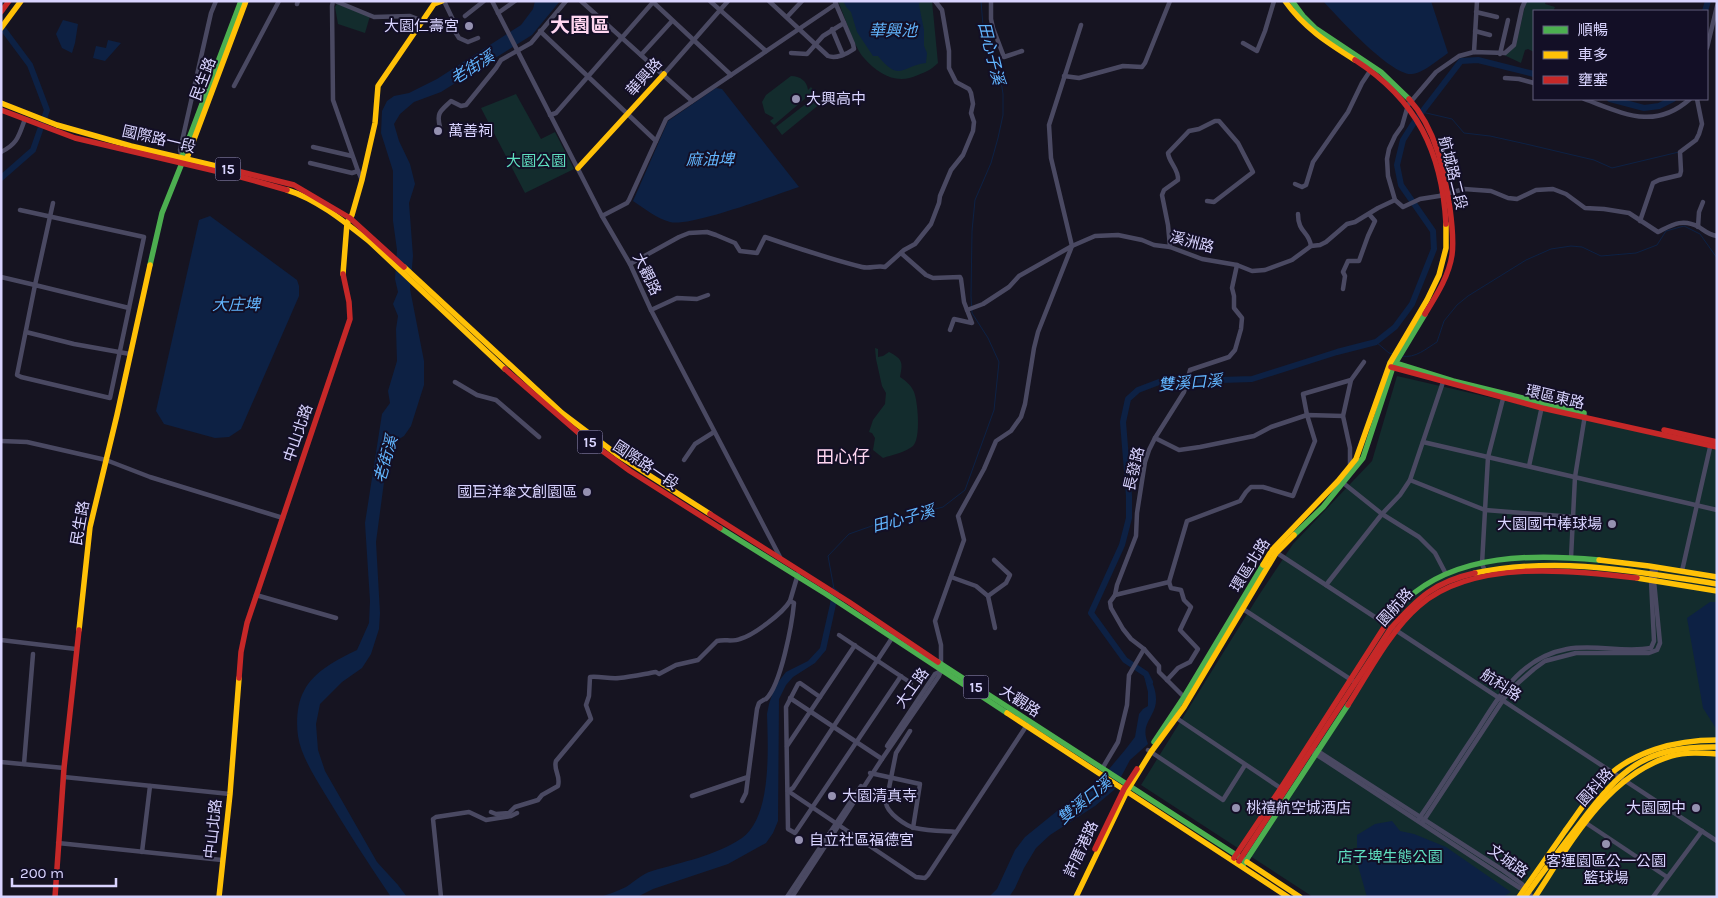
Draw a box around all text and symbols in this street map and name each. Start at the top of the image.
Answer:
legend [1533,10,1708,100]
district label: 大園區 [550,14,610,37]
place label: 大園仁壽宮 [384,17,459,35]
marker: 大園仁壽宮 [463,20,475,32]
water label: 田心子溪 [975,20,1009,88]
water label: 華興池 [869,21,919,40]
text: 順暢 [1578,21,1608,39]
water label: 老街溪 [447,46,499,88]
text: 車多 [1578,46,1608,64]
street label: 華興路 [622,54,666,100]
street label: 民生路 [187,55,219,103]
text: 壅塞 [1578,71,1608,89]
place label: 大興高中 [806,90,866,108]
marker: 大興高中 [790,93,802,105]
street label: 國際路一段 [120,122,198,156]
place label: 萬善祠 [448,122,493,140]
marker: 萬善祠 [432,125,444,137]
street label: 航城路二段 [1435,134,1471,212]
water label: 麻油埤 [686,150,736,169]
park label: 大園公園 [506,152,566,170]
road number: 15 [216,157,240,180]
street label: 溪洲路 [1168,227,1216,257]
street label: 大觀路 [629,250,665,298]
water label: 大庄埤 [212,295,262,314]
water label: 雙溪口溪 [1157,371,1225,394]
street label: 環區東路 [1524,381,1586,413]
street label: 中山北路 [280,402,316,464]
road number: 15 [578,431,602,454]
water label: 老街溪 [370,432,402,485]
street label: 國際路一段 [610,437,682,493]
street label: 長發路 [1120,445,1148,493]
district label: 田心仔 [816,446,870,468]
place label: 國巨洋傘文創園區 [457,483,577,501]
marker: 國巨洋傘文創園區 [581,486,593,498]
street label: 民生路 [67,499,93,547]
water label: 田心子溪 [870,501,938,536]
place label: 大園國中棒球場 [1497,515,1602,533]
marker: 大園國中棒球場 [1606,518,1618,530]
street label: 環區北路 [1226,535,1274,595]
street label: 園航路 [1373,584,1417,630]
street label: 大工路 [891,665,933,711]
street label: 航科路 [1477,665,1525,705]
road number: 15 [964,676,988,699]
street label: 大觀路 [996,681,1044,721]
street label: 園科路 [1573,764,1617,810]
water label: 雙溪口溪 [1053,772,1117,828]
place label: 大園清真寺 [842,787,917,805]
marker: 大園清真寺 [826,790,838,802]
street label: 中山北路 [201,798,225,860]
place label: 桃禧航空城酒店 [1246,799,1351,817]
place label: 大園國中 [1626,799,1686,817]
marker: 桃禧航空城酒店 [1230,802,1242,814]
marker: 大園國中 [1690,802,1702,814]
street label: 許厝港路 [1060,818,1102,880]
place label: 自立社區福德宮 [809,831,914,849]
marker: 自立社區福德宮 [793,834,805,846]
marker: 客運園區公一公園 籃球場 [1600,838,1612,850]
street label: 文城路 [1485,840,1531,882]
park label: 店子埤生態公園 [1337,848,1443,866]
place label: 客運園區公一公園 籃球場 [1546,852,1666,887]
scale bar [12,856,116,888]
text: 200 m [20,864,64,882]

